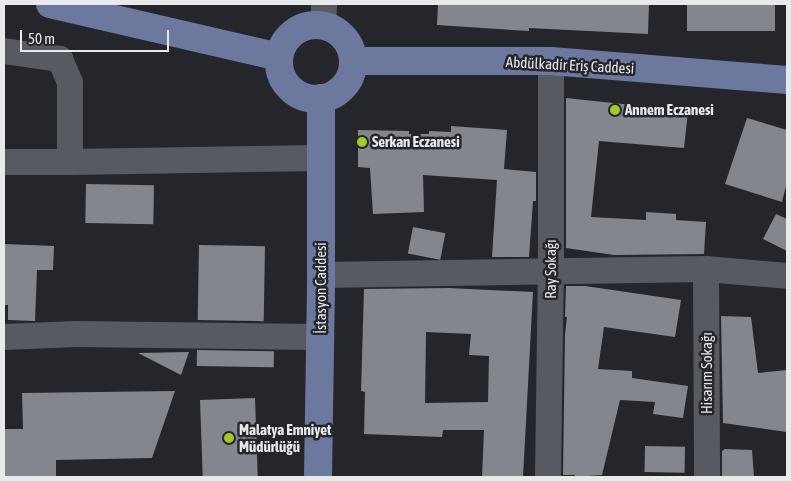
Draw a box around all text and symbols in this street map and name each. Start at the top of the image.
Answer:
scale bar [22,20,171,52]
text: 50 m [28,30,55,47]
street label: Abdülkadir Eriş Caddesi [505,53,635,77]
place label: Annem Eczanesi [625,101,714,119]
marker: Annem Eczanesi [609,104,621,116]
place label: Serkan Eczanesi [372,133,460,151]
marker: Serkan Eczanesi [356,136,368,148]
street label: Ray Sokağı [542,239,560,299]
street label: İstasyon Caddesi [312,242,330,334]
street label: Hisarım Sokağı [698,332,716,414]
place label: Malatya Emniyet Müdürlüğü [239,420,331,455]
marker: Malatya Emniyet Müdürlüğü [223,432,235,444]

